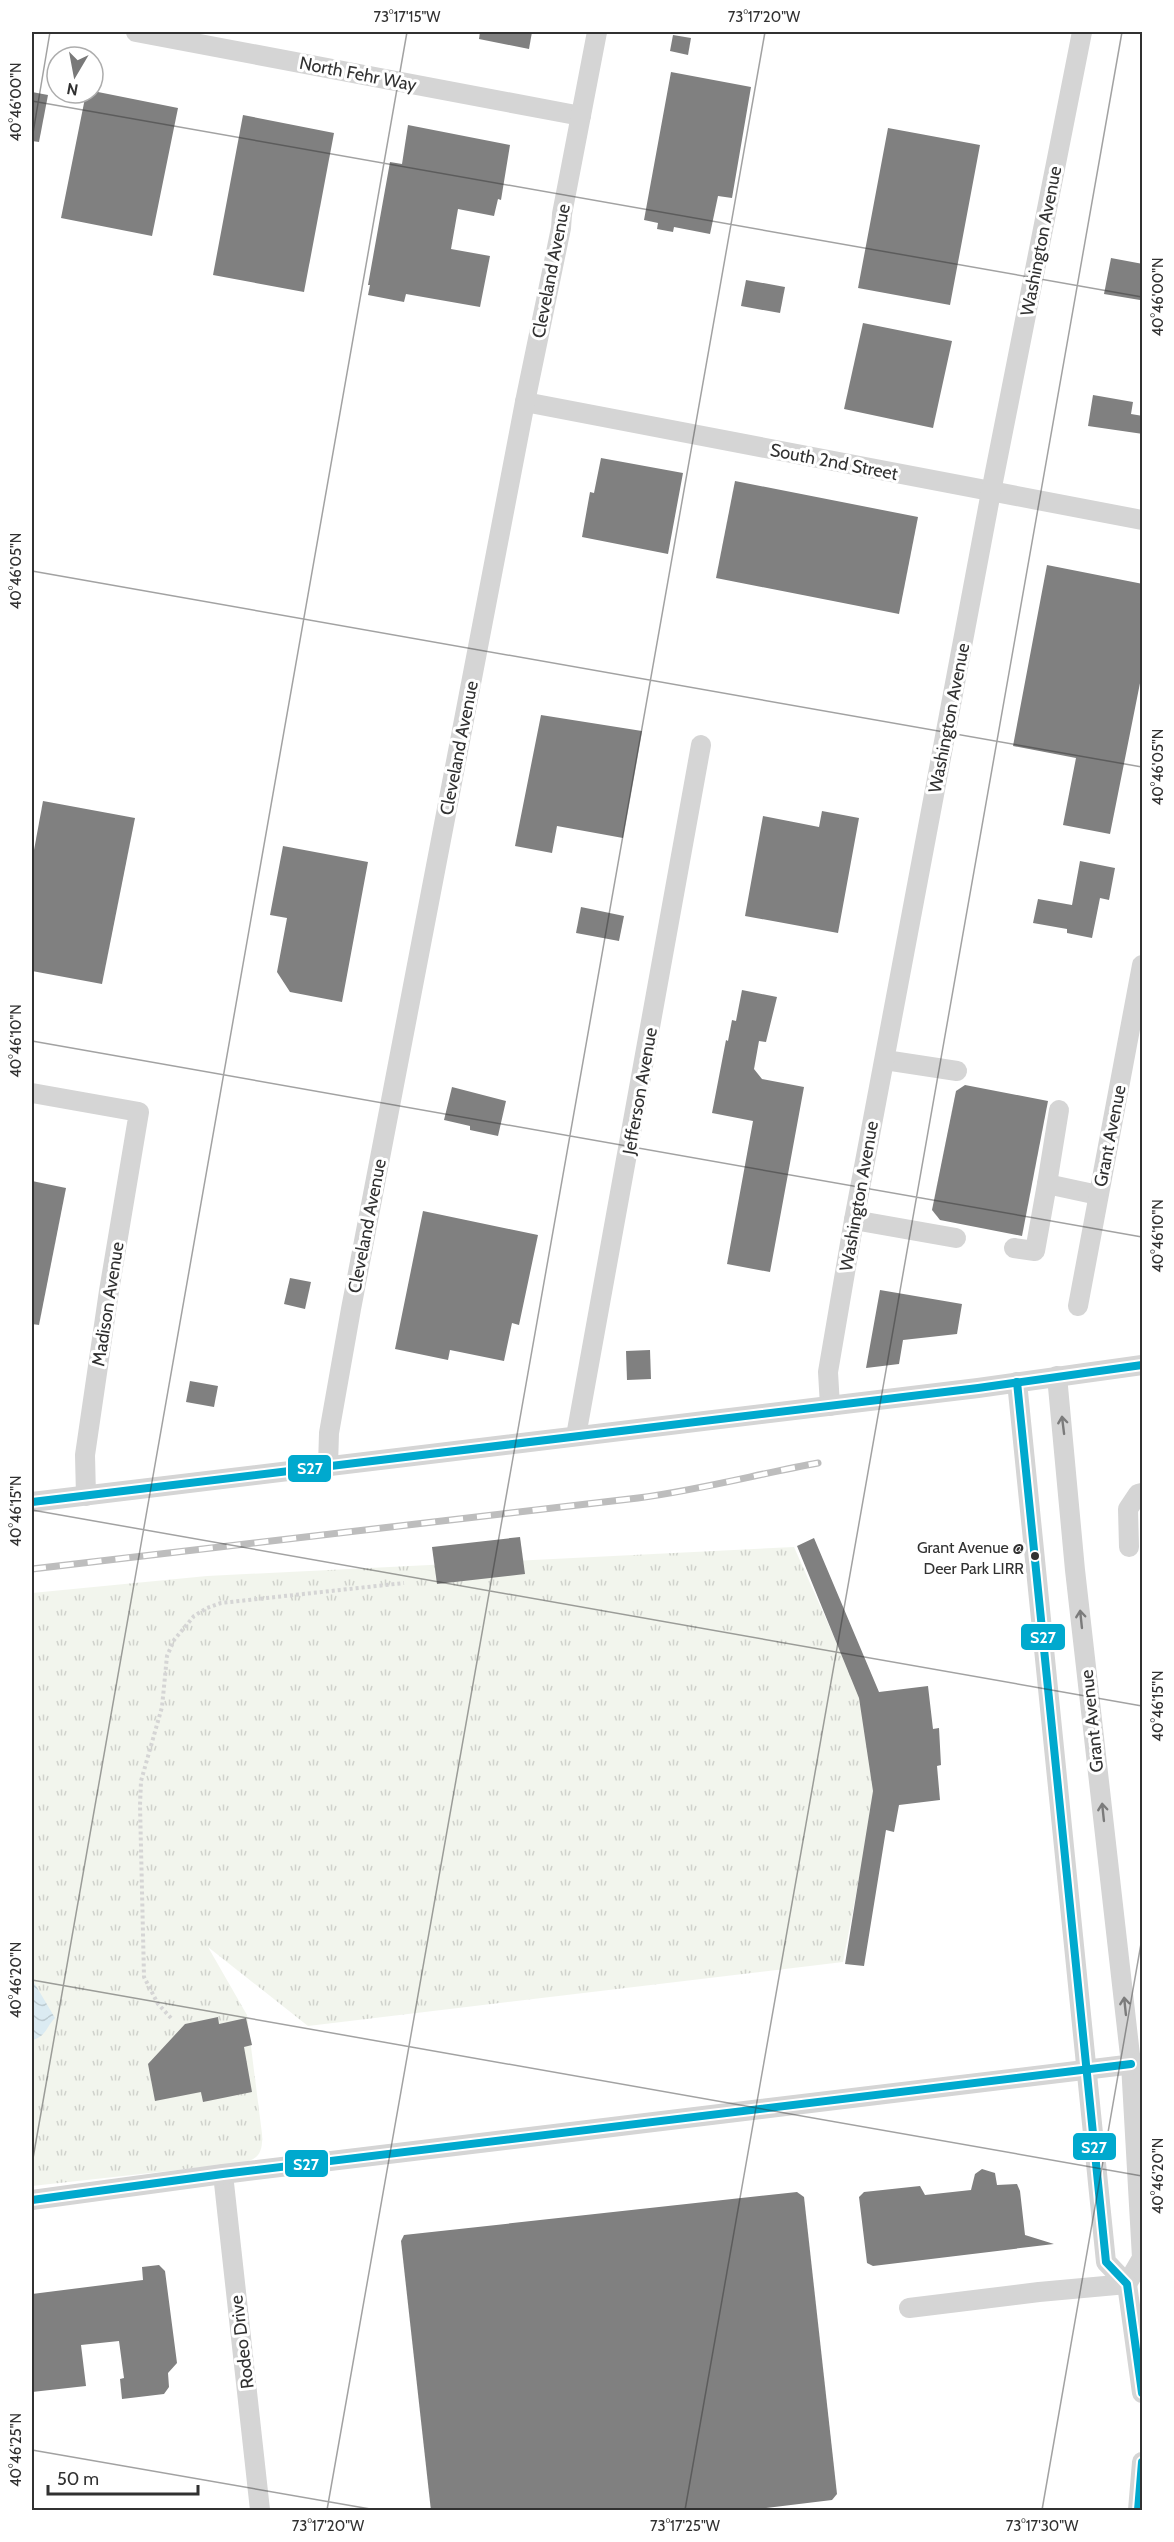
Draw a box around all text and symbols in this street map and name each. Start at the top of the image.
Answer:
text: 73°17'15"W [373,8,441,26]
text: 73°17'20"W [728,8,801,26]
north arrow [45,45,105,105]
street label: North Fehr Way [298,52,418,96]
text: 40°46'00"N [7,62,25,142]
text: N [65,79,80,100]
street label: Washington Avenue [1016,164,1066,318]
street label: Cleveland Avenue [527,202,575,340]
text: 40°46'00"N [1149,257,1167,337]
street label: South 2nd Street [768,439,900,485]
text: 40°46'05"N [7,533,25,609]
street label: Washington Avenue [924,641,974,795]
street label: Cleveland Avenue [435,679,483,817]
text: 40°46'05"N [1149,729,1167,805]
text: 40°46'10"N [7,1004,25,1078]
street label: Jefferson Avenue [618,1026,662,1157]
street label: Grant Avenue [1089,1083,1131,1189]
street label: Washington Avenue [835,1119,883,1273]
street label: Cleveland Avenue [343,1157,391,1295]
text: 40°46'10"N [1149,1199,1167,1273]
street label: Madison Avenue [87,1240,129,1368]
one-way arrow [1057,1415,1068,1435]
line badge: S27 [287,1454,332,1483]
text: S27 [297,1459,324,1478]
text: 40°46'15"N [7,1475,25,1547]
place label: Grant Avenue @ Deer Park LIRR [917,1538,1024,1578]
marker: Grant Avenue @ Deer Park LIRR [1029,1550,1041,1562]
one-way arrow [1075,1609,1086,1629]
line badge: S27 [1020,1623,1066,1651]
text: S27 [1030,1628,1057,1647]
street label: Grant Avenue [1076,1668,1108,1774]
text: 40°46'15"N [1149,1670,1167,1742]
one-way arrow [1097,1803,1108,1823]
text: 40°46'20"N [7,1942,25,2018]
one-way arrow [1119,1997,1130,2017]
line badge: S27 [1072,2132,1117,2161]
text: S27 [1081,2138,1108,2157]
text: 40°46'20"N [1149,2138,1167,2214]
line badge: S27 [284,2149,329,2178]
text: S27 [293,2155,320,2174]
street label: Rodeo Drive [225,2294,259,2390]
text: 40°46'25"N [7,2413,25,2487]
scale bar [48,2458,198,2496]
text: 50 m [57,2468,99,2490]
text: 73°17'20"W [292,2517,365,2535]
text: 73°17'25"W [650,2517,721,2535]
text: 73°17'30"W [1006,2517,1079,2535]

